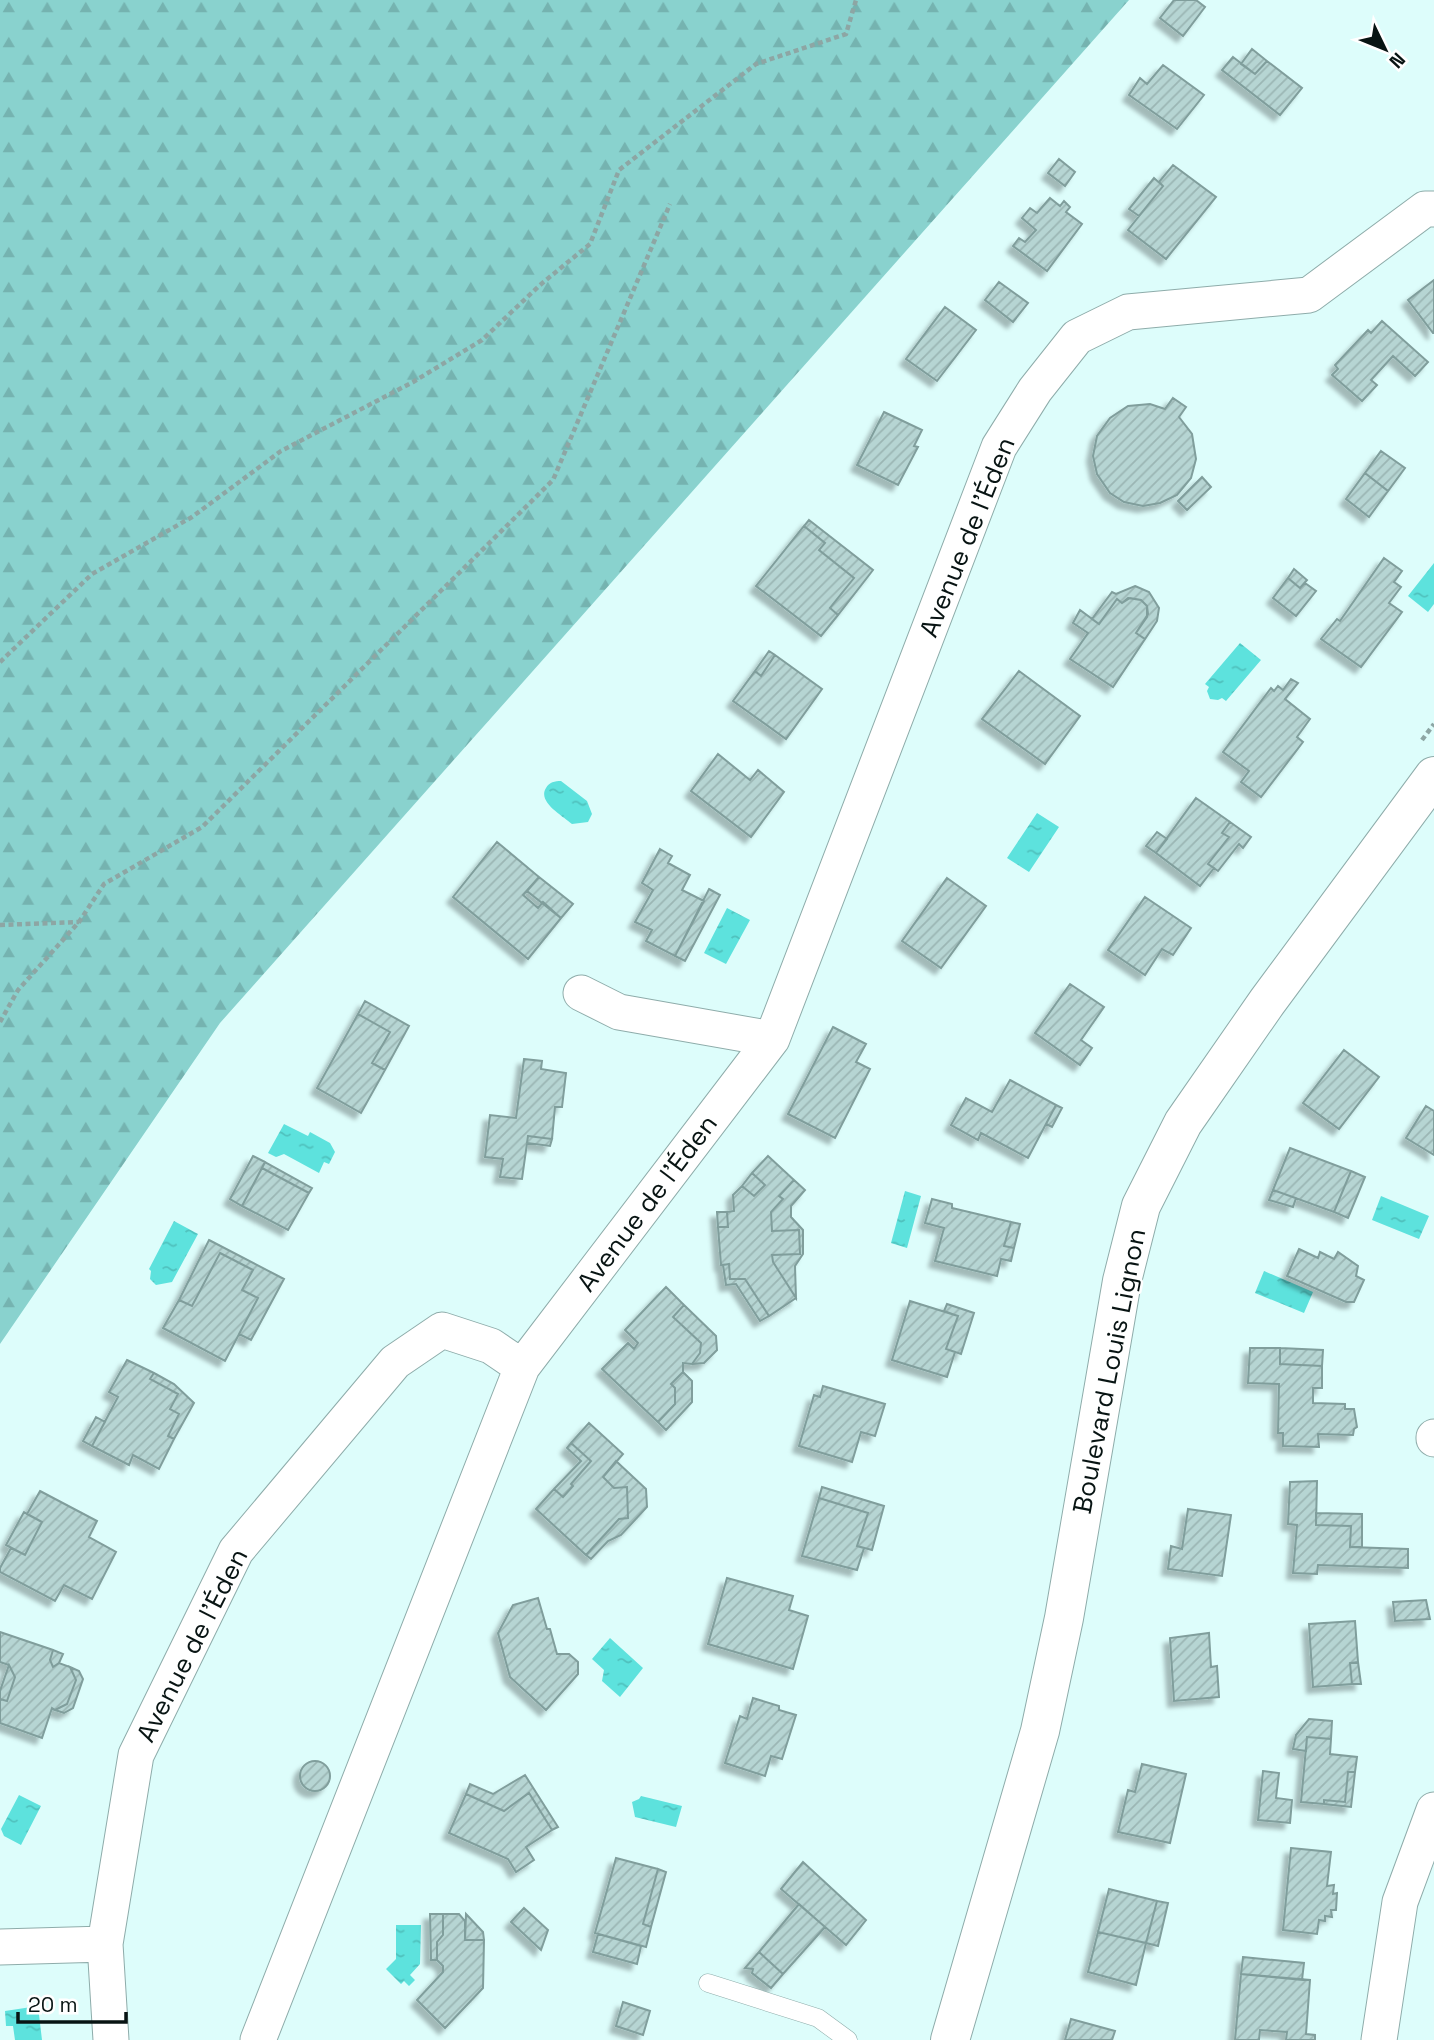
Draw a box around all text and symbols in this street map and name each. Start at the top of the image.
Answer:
north arrow [1350,14,1420,84]
text: N [1384,47,1411,73]
street label: Avenue de l'Éden [911,432,1023,642]
street label: Avenue de l'Éden [569,1108,725,1298]
street label: Boulevard Louis Lignon [1065,1226,1153,1516]
street label: Avenue de l'Éden [129,1542,255,1748]
scale bar [18,1980,126,2024]
text: 20 m [28,1991,78,2018]

